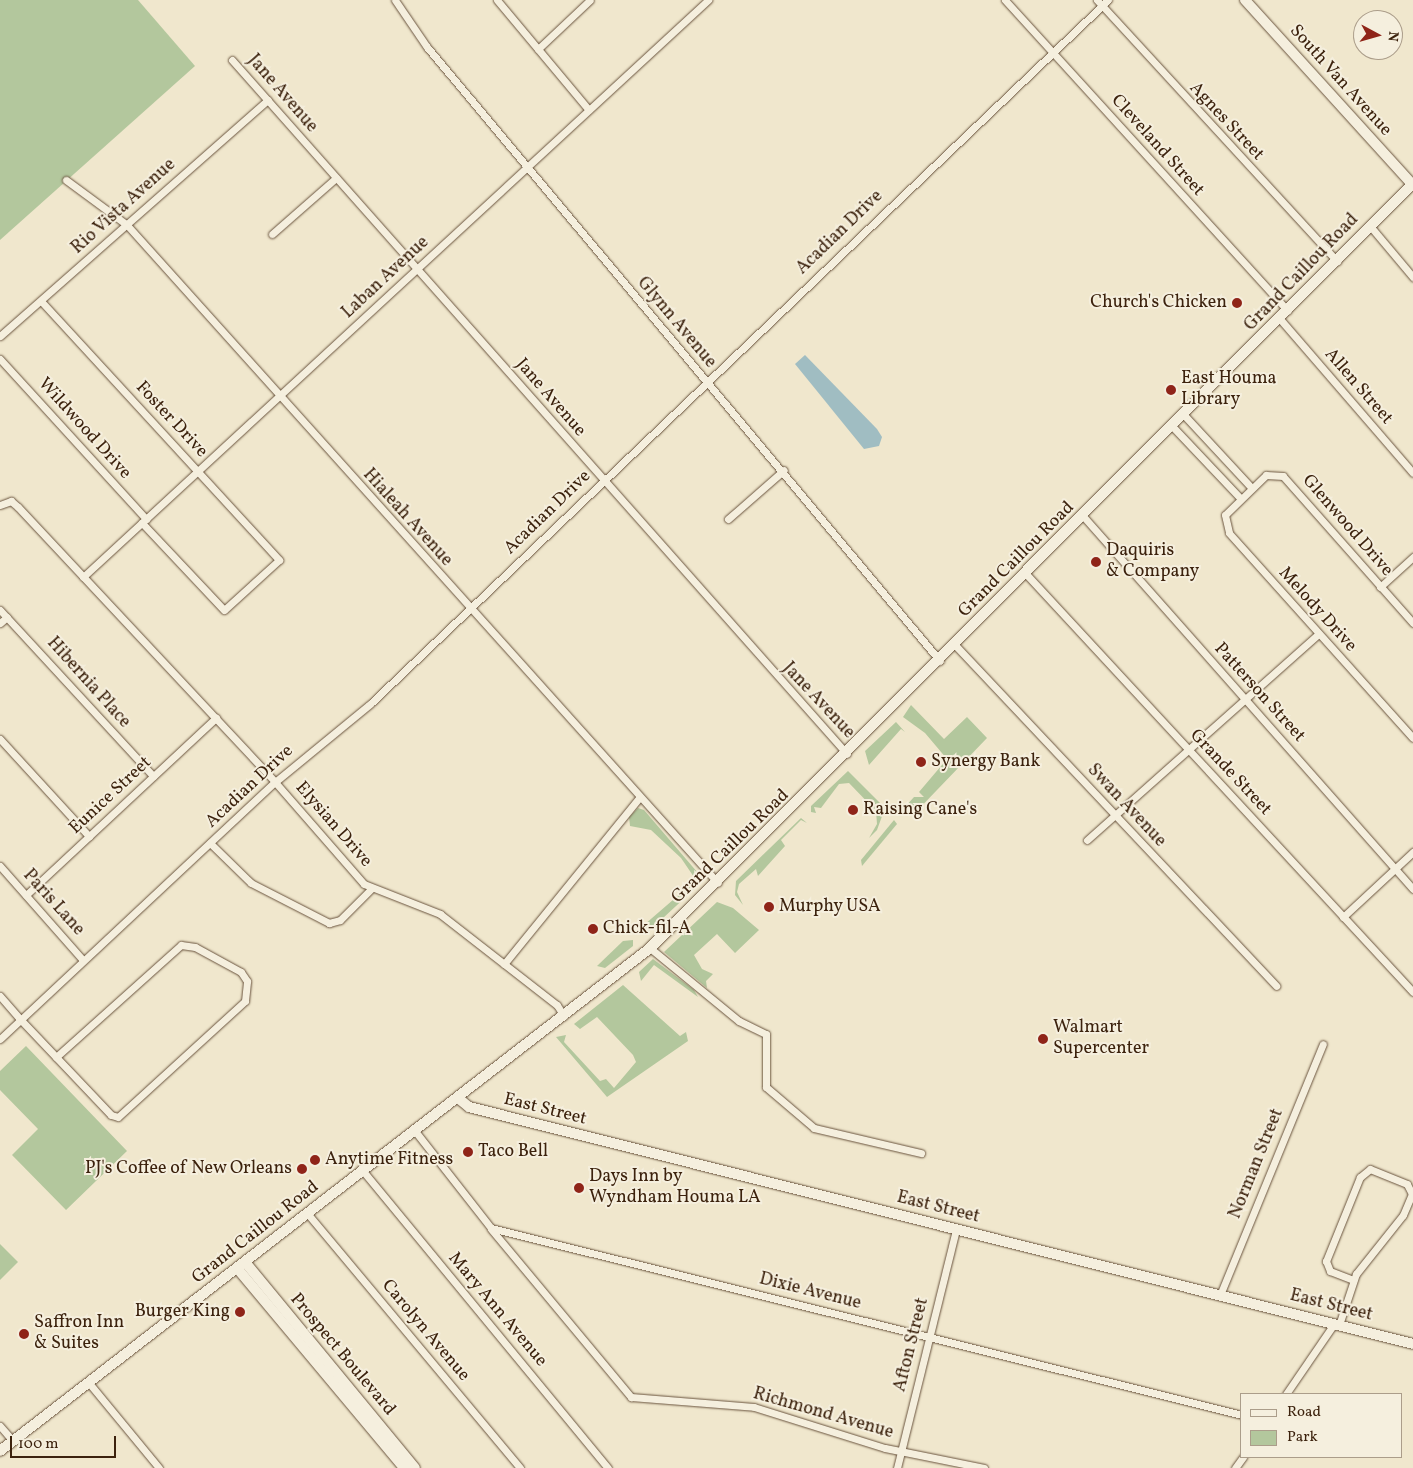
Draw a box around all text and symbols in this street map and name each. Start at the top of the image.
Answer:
north arrow [1353,10,1403,60]
street label: South Van Avenue [1284,21,1396,141]
text: N [1382,30,1402,43]
street label: Jane Avenue [242,50,322,138]
street label: Agnes Street [1184,78,1268,166]
street label: Cleveland Street [1106,91,1208,201]
street label: Rio Vista Avenue [67,154,181,260]
street label: Acadian Drive [792,186,888,280]
street label: Grand Caillou Road [1240,210,1364,336]
street label: Laban Avenue [338,232,434,324]
street label: Glynn Avenue [632,273,720,373]
place label: Church's Chicken [1090,292,1227,314]
marker: Church's Chicken [1231,297,1243,309]
street label: Allen Street [1319,345,1397,429]
street label: Jane Avenue [510,354,590,442]
place label: East Houma Library [1181,369,1277,412]
street label: Wildwood Drive [33,374,135,484]
street label: Foster Drive [130,377,212,463]
marker: East Houma Library [1165,384,1177,396]
street label: Hialeah Avenue [357,465,457,571]
street label: Acadian Drive [500,466,596,560]
street label: Glenwood Drive [1297,471,1397,581]
street label: Grand Caillou Road [955,498,1079,622]
place label: Daquiris & Company [1106,541,1199,584]
marker: Daquiris & Company [1090,556,1102,568]
street label: Melody Drive [1273,563,1361,657]
street label: Hibernia Place [41,633,135,733]
street label: Patterson Street [1209,639,1309,747]
street label: Jane Avenue [777,658,859,744]
street label: Grande Street [1185,725,1275,821]
street label: Acadian Drive [202,741,298,833]
place label: Synergy Bank [931,751,1041,773]
street label: Eunice Street [65,752,157,840]
marker: Synergy Bank [915,756,927,768]
street label: Swan Avenue [1082,760,1170,852]
street label: Elysian Drive [290,778,376,872]
street label: Grand Caillou Road [668,785,794,909]
place label: Raising Cane's [863,799,977,821]
marker: Raising Cane's [847,804,859,816]
street label: Paris Lane [18,865,88,941]
place label: Murphy USA [779,896,881,918]
marker: Murphy USA [763,901,775,913]
place label: Chick-fil-A [603,918,691,940]
marker: Chick-fil-A [587,923,599,935]
place label: Walmart Supercenter [1053,1018,1149,1060]
marker: Walmart Supercenter [1037,1033,1049,1045]
street label: East Street [501,1089,589,1131]
street label: Norman Street [1225,1106,1289,1222]
place label: Taco Bell [478,1141,548,1163]
marker: Taco Bell [462,1146,474,1158]
place label: Anytime Fitness [325,1149,453,1171]
marker: Anytime Fitness [309,1154,321,1166]
place label: PJ's Coffee of New Orleans [86,1158,292,1180]
marker: PJ's Coffee of New Orleans [296,1163,308,1175]
place label: Days Inn by Wyndham Houma LA [589,1167,761,1210]
street label: Grand Caillou Road [188,1177,324,1289]
marker: Days Inn by Wyndham Houma LA [573,1182,585,1194]
street label: East Street [894,1187,982,1229]
street label: Mary Ann Avenue [443,1248,551,1372]
street label: Dixie Avenue [757,1269,863,1315]
street label: Carolyn Avenue [376,1276,474,1386]
street label: East Street [1287,1285,1375,1327]
street label: Prospect Boulevard [285,1289,399,1421]
street label: Afton Street [890,1296,934,1394]
place label: Burger King [135,1301,230,1323]
marker: Burger King [234,1306,246,1318]
place label: Saffron Inn & Suites [34,1313,124,1356]
marker: Saffron Inn & Suites [18,1328,30,1340]
street label: Richmond Avenue [750,1384,896,1444]
legend [1240,1393,1403,1458]
text: Road [1287,1402,1321,1423]
scale bar [12,1426,119,1458]
text: Park [1287,1427,1318,1448]
text: 100 m [18,1434,58,1455]

